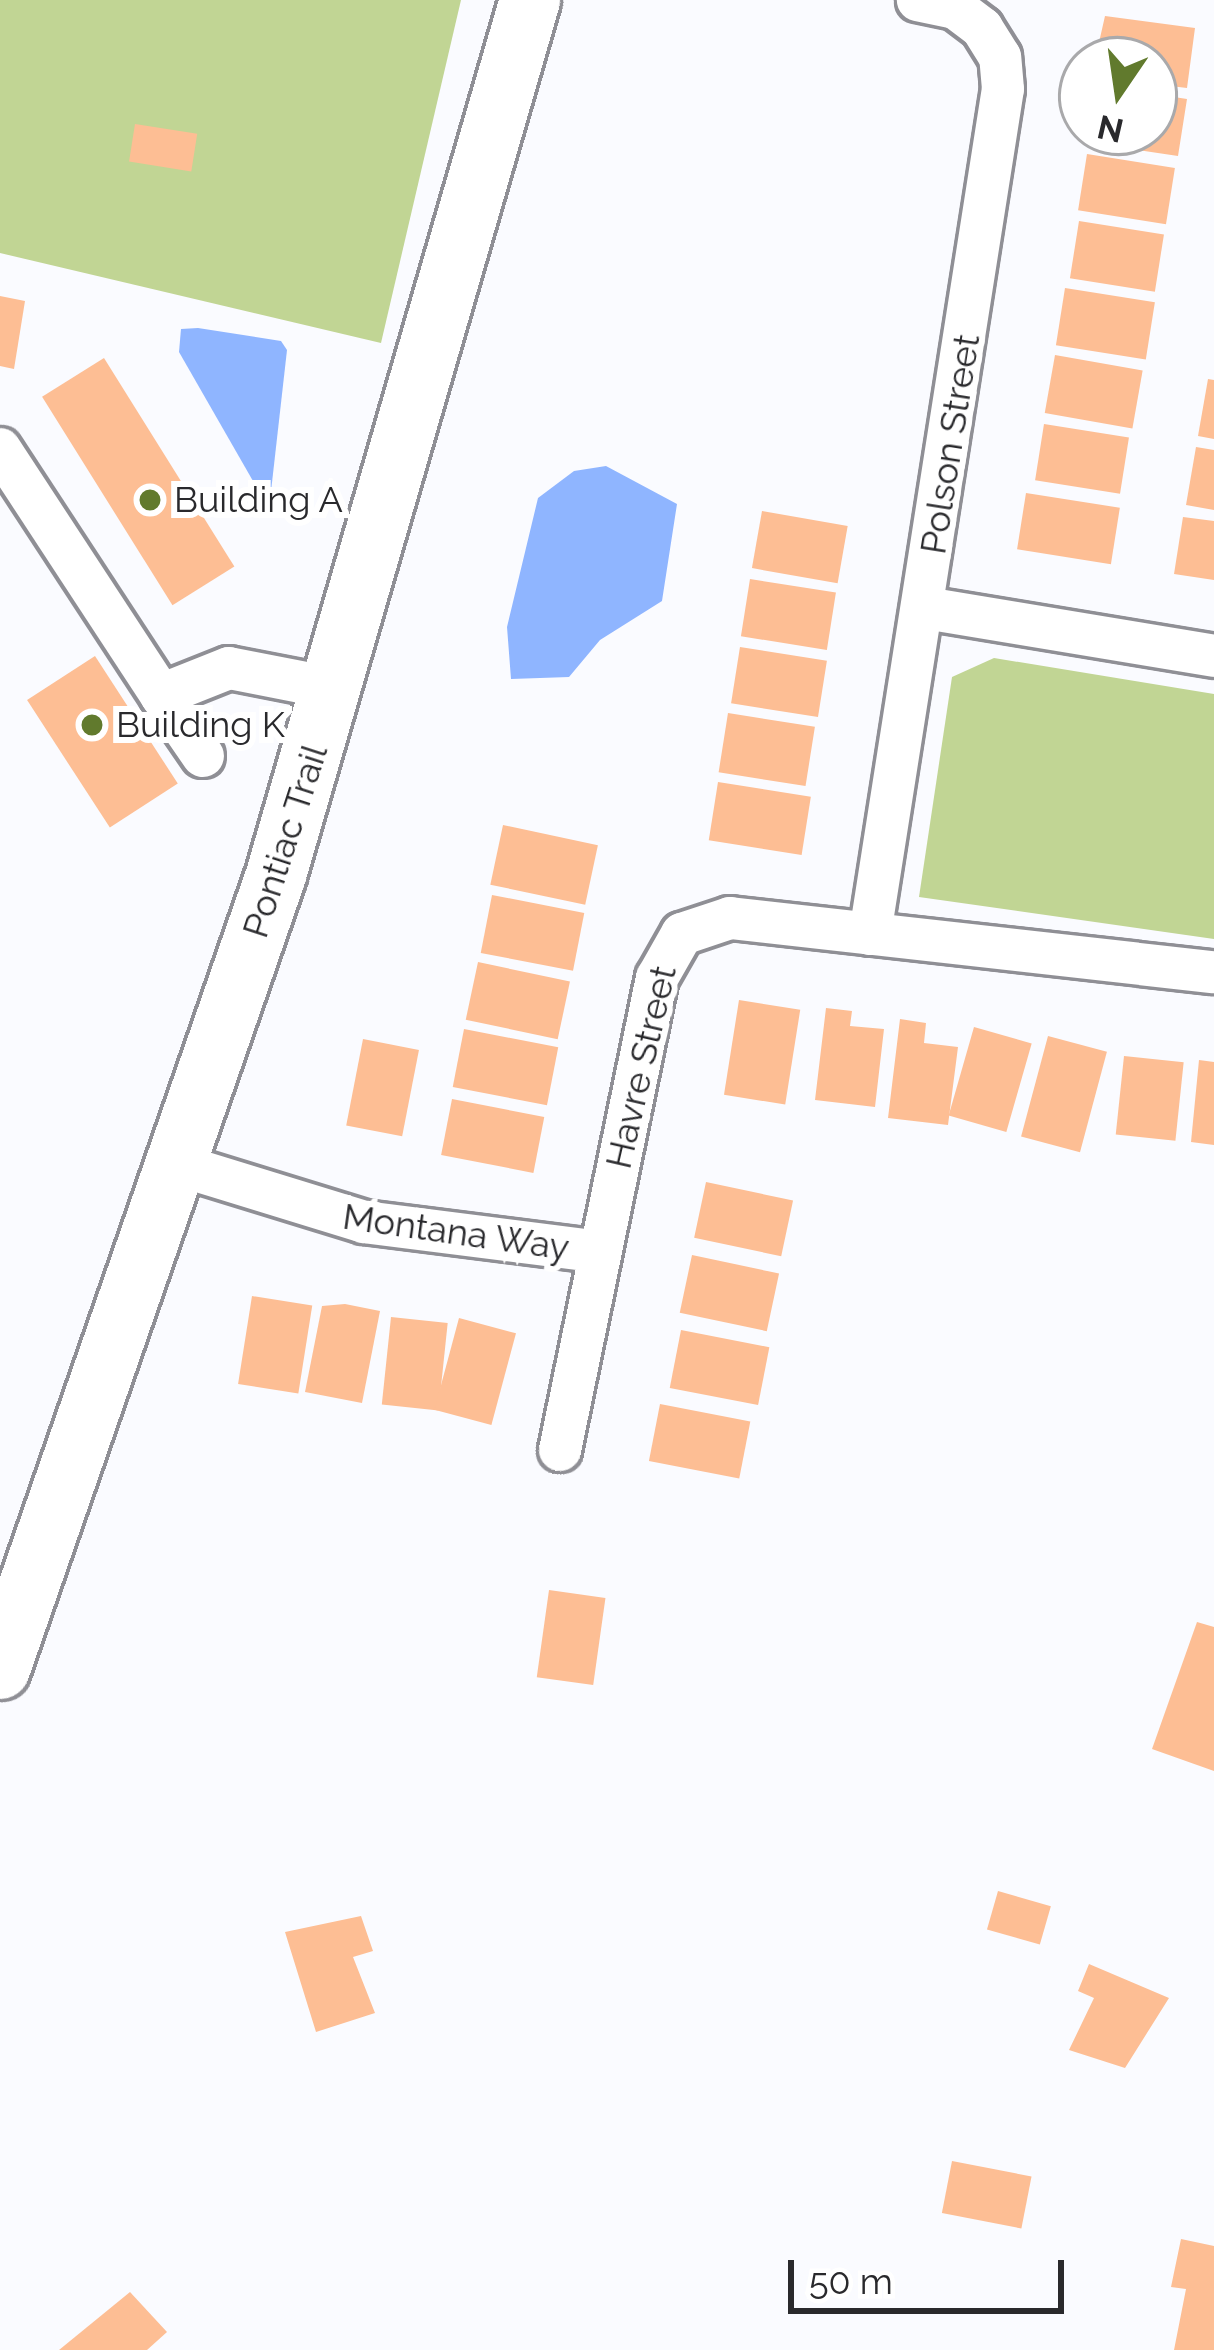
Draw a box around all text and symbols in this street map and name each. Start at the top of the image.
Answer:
north arrow [1058,36,1178,156]
text: N [1094,107,1127,150]
street label: Polson Street [911,331,989,557]
place label: Building A [174,478,344,522]
marker: Building A [137,487,163,513]
place label: Building K [116,703,285,747]
marker: Building K [79,712,105,738]
street label: Pontiac Trail [233,739,337,943]
street label: Havre Street [597,961,685,1173]
street label: Montana Way [339,1195,573,1269]
scale bar [794,2236,1070,2310]
text: 50 m [809,2260,893,2302]

